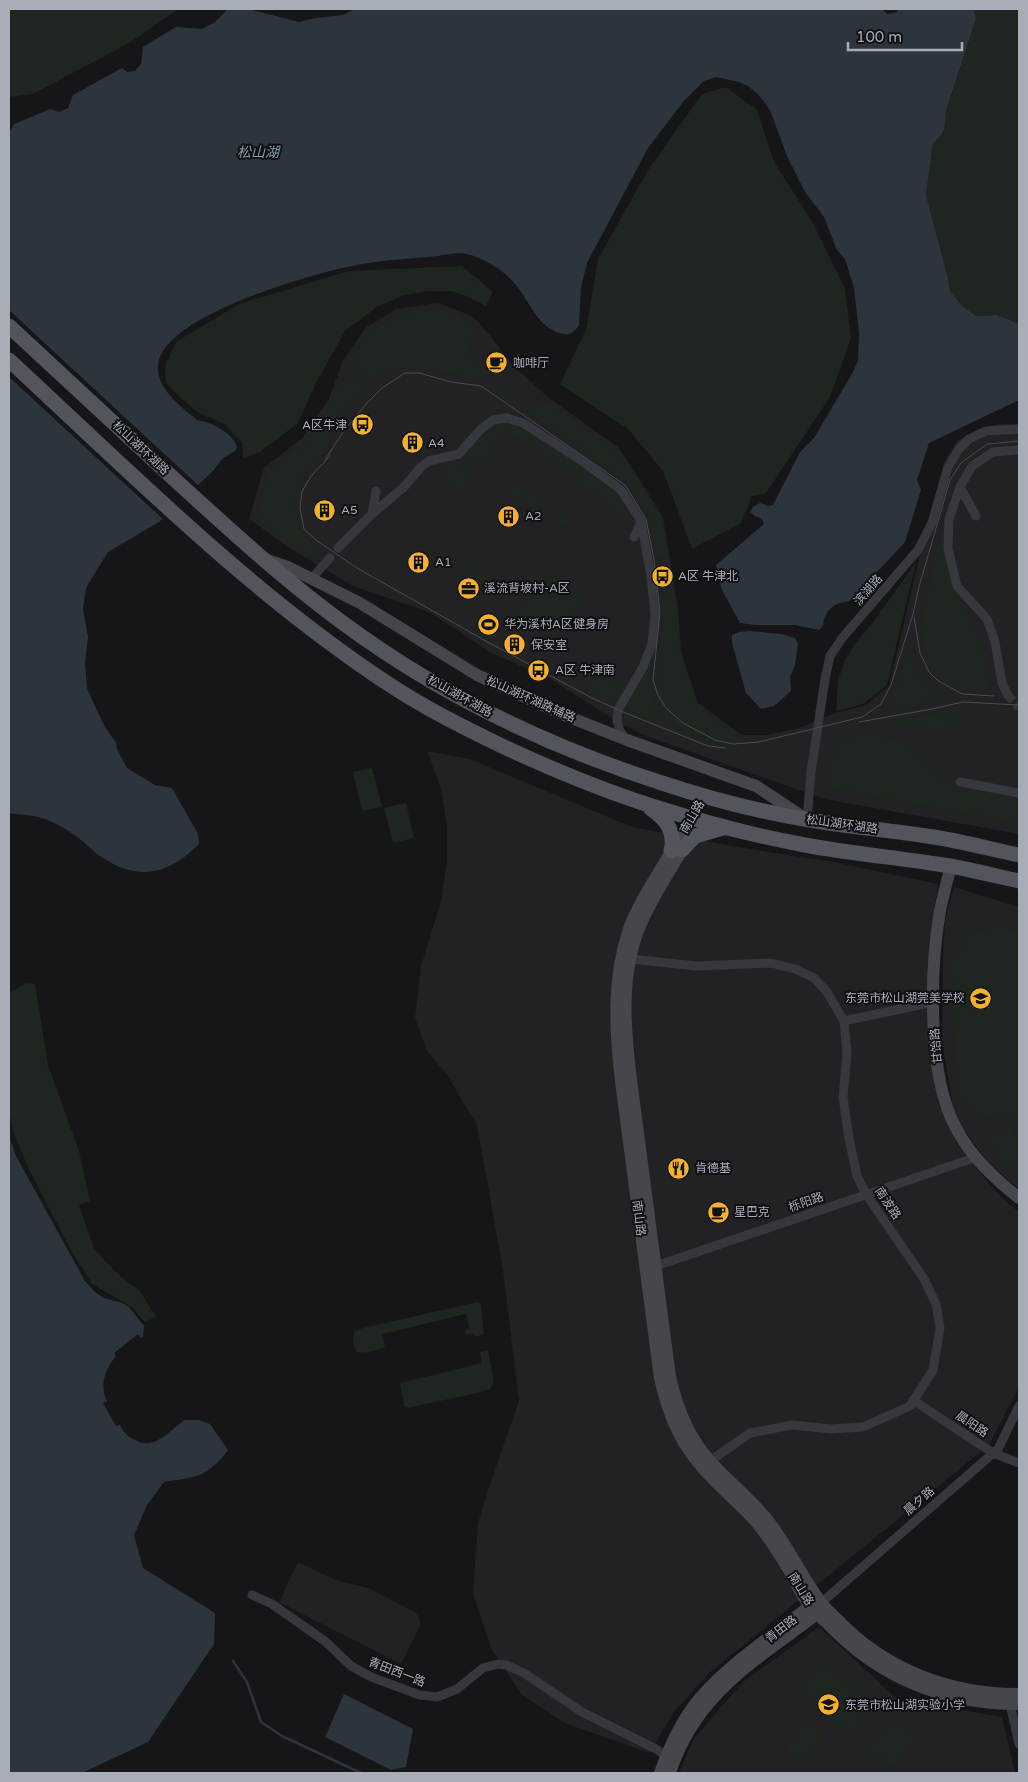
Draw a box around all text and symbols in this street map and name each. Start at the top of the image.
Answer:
scale bar [848,20,962,52]
text: 100 m [856,28,902,46]
water label: 松山湖 [237,144,281,161]
cafe icon: 咖啡厅 [485,351,509,375]
place label: 咖啡厅 [513,356,549,370]
bus stop icon: A区牛津 [351,413,375,437]
street label: 松山湖环湖路 [110,418,172,478]
place label: A区牛津 [302,418,347,432]
building icon: A4 [400,431,424,455]
place label: A4 [428,436,445,450]
building icon: A5 [313,498,337,522]
place label: A5 [341,503,358,517]
building icon: A2 [497,504,521,528]
place label: A2 [525,509,542,523]
building icon: A1 [407,550,431,574]
place label: A1 [435,555,452,569]
bus stop icon: A区 牛津北 [650,564,674,588]
place label: A区 牛津北 [678,569,738,583]
street label: 滨湖路 [851,572,885,608]
office icon: 溪流背坡村-A区 [456,576,480,600]
place label: 溪流背坡村-A区 [484,581,570,595]
sports icon: 华为溪村A区健身房 [476,612,500,636]
place label: 华为溪村A区健身房 [504,617,609,631]
building icon: 保安室 [503,633,527,657]
place label: 保安室 [531,638,567,652]
bus stop icon: A区 牛津南 [527,658,551,682]
place label: A区 牛津南 [555,663,615,677]
street label: 松山湖环湖路 [425,672,495,720]
street label: 松山湖环湖路辅路 [484,673,578,725]
street label: 南山路 [677,798,707,836]
street label: 松山湖环湖路 [805,812,879,836]
school or university icon: 东莞市松山湖莞美学校 [969,986,993,1010]
place label: 东莞市松山湖莞美学校 [845,991,965,1005]
street label: 甘饴路 [927,1027,945,1065]
restaurant icon: 肯德基 [667,1156,691,1180]
place label: 肯德基 [695,1161,731,1175]
street label: 南波路 [872,1184,904,1222]
street label: 栎阳路 [787,1190,825,1214]
street label: 南山路 [630,1199,648,1237]
cafe icon: 星巴克 [706,1200,730,1224]
place label: 星巴克 [734,1205,770,1219]
street label: 晨阳路 [953,1408,991,1440]
street label: 晨夕路 [901,1484,937,1518]
street label: 南山路 [786,1570,816,1608]
street label: 青田路 [763,1612,799,1646]
street label: 青田西一路 [366,1655,428,1689]
school or university icon: 东莞市松山湖实验小学 [817,1693,841,1717]
place label: 东莞市松山湖实验小学 [845,1698,965,1712]

